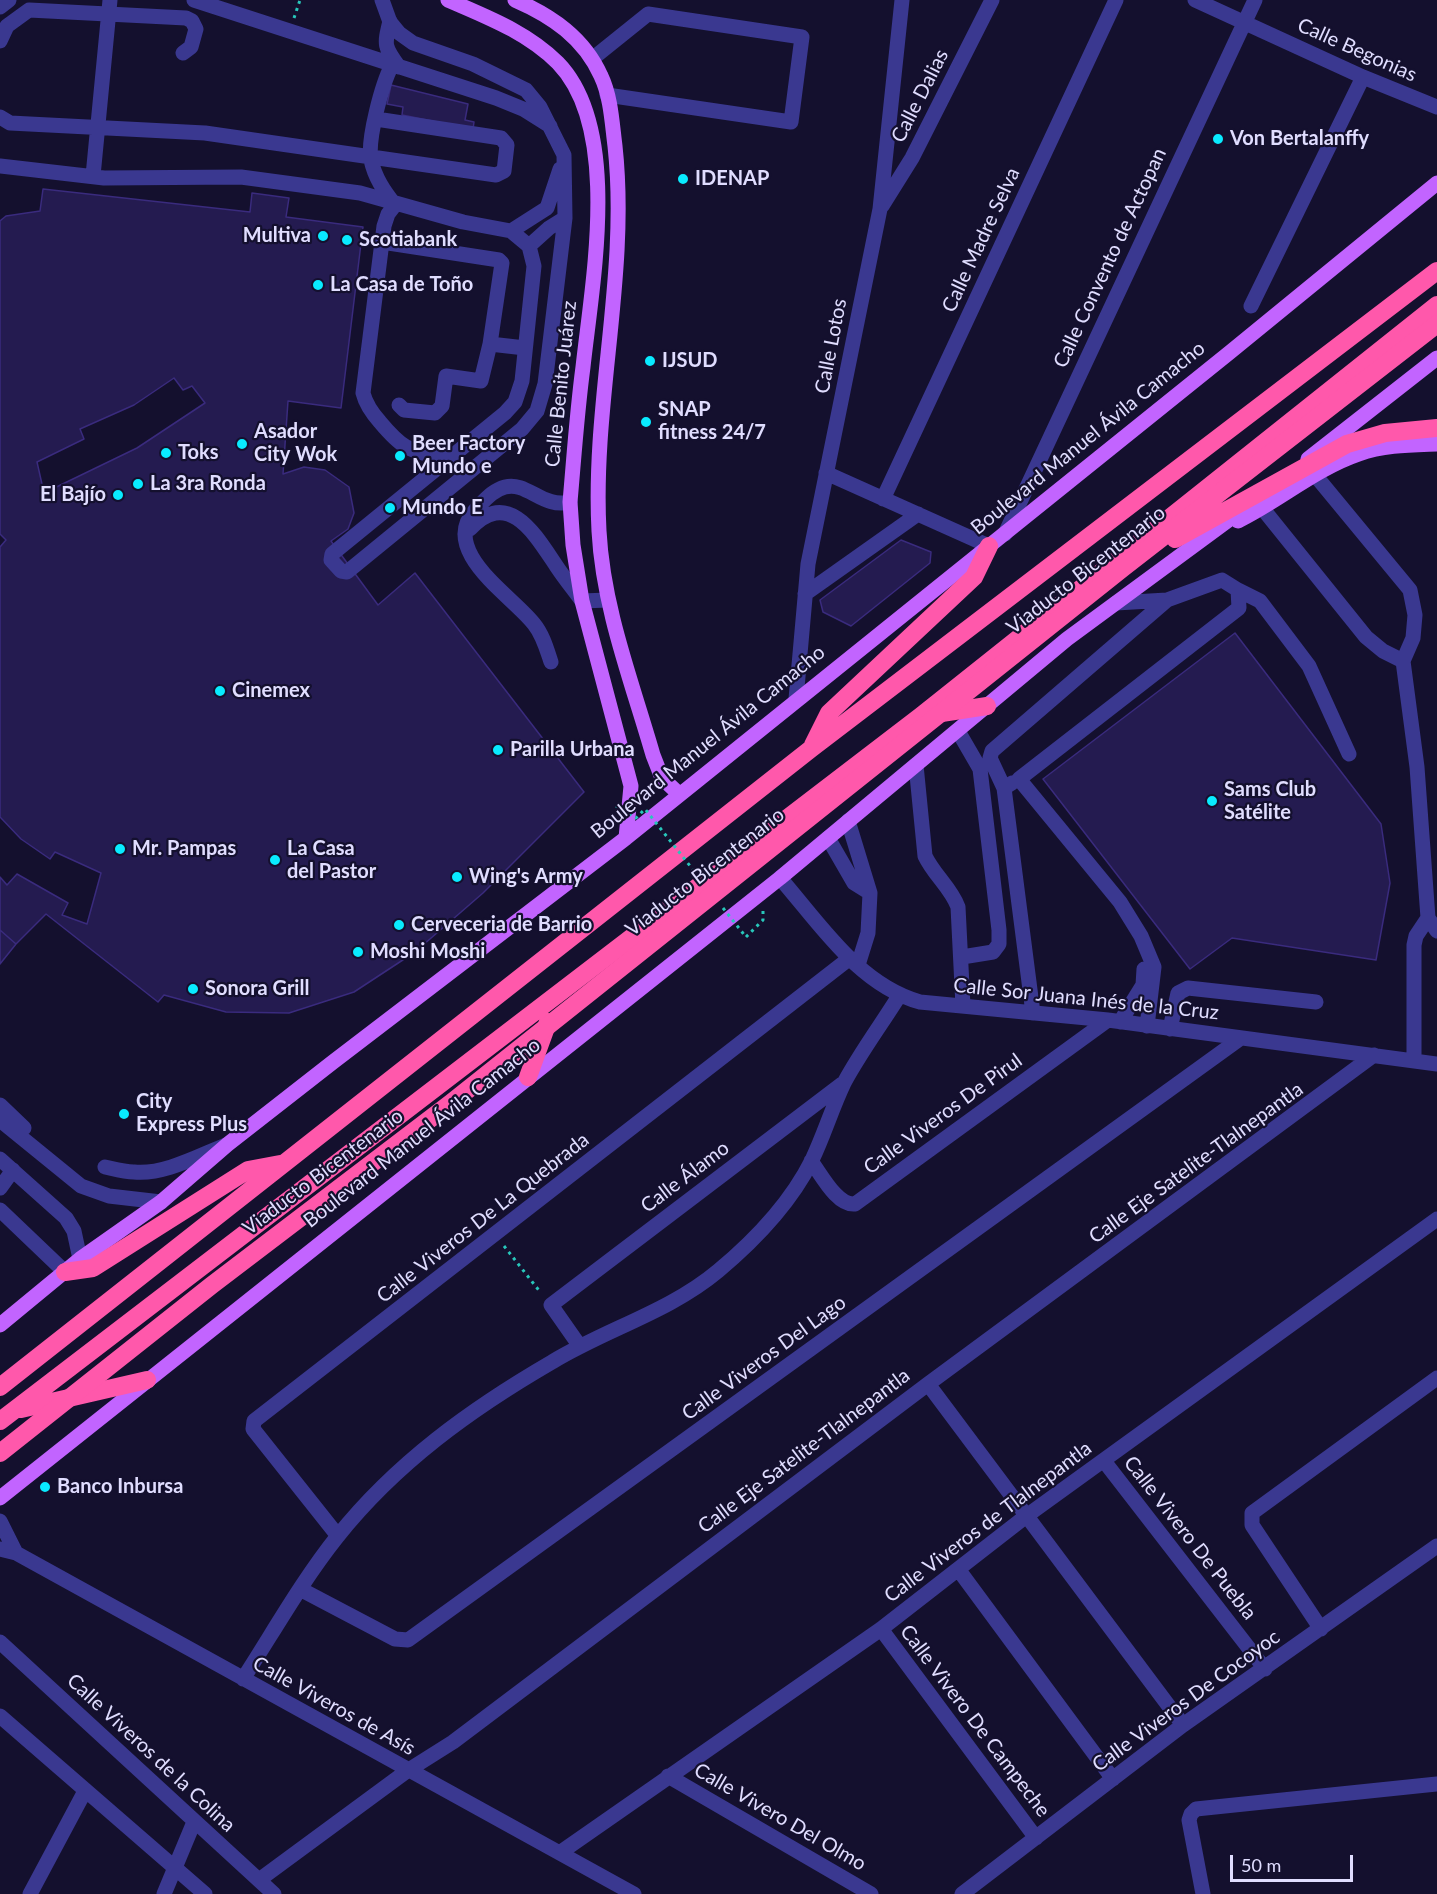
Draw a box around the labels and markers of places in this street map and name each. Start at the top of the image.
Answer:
place label: Von Bertalanffy [1230,127,1369,151]
marker: Von Bertalanffy [1211,132,1225,146]
place label: IDENAP [695,167,769,191]
marker: IDENAP [676,172,690,186]
place label: Multiva [243,224,311,248]
place label: Scotiabank [359,228,457,252]
marker: Multiva [316,229,330,243]
marker: Scotiabank [340,233,354,247]
place label: La Casa de Toño [330,273,473,297]
marker: La Casa de Toño [311,278,325,292]
place label: IJSUD [662,349,718,373]
marker: IJSUD [643,354,657,368]
place label: SNAP fitness 24/7 [658,398,766,445]
marker: SNAP fitness 24/7 [639,415,653,429]
place label: Asador City Wok [254,420,337,467]
place label: Beer Factory Mundo e [412,432,525,479]
marker: Asador City Wok [235,437,249,451]
place label: Toks [178,441,219,465]
marker: Toks [159,446,173,460]
marker: Beer Factory Mundo e [393,449,407,463]
place label: La 3ra Ronda [150,472,266,496]
marker: La 3ra Ronda [131,477,145,491]
place label: El Bajío [40,483,106,507]
marker: El Bajío [111,488,125,502]
place label: Mundo E [402,496,482,520]
marker: Mundo E [383,501,397,515]
place label: Cinemex [232,679,310,703]
marker: Cinemex [213,684,227,698]
place label: Parilla Urbana [510,738,635,762]
marker: Parilla Urbana [491,743,505,757]
place label: Sams Club Satélite [1224,778,1316,825]
marker: Sams Club Satélite [1205,794,1219,808]
place label: Mr. Pampas [132,837,236,861]
place label: La Casa del Pastor [287,837,376,884]
marker: Mr. Pampas [113,842,127,856]
marker: La Casa del Pastor [268,853,282,867]
place label: Wing's Army [469,865,583,889]
marker: Wing's Army [450,870,464,884]
place label: Cerveceria de Barrio [411,913,592,937]
marker: Cerveceria de Barrio [392,918,406,932]
place label: Moshi Moshi [370,940,485,964]
marker: Moshi Moshi [351,945,365,959]
place label: Sonora Grill [205,977,309,1001]
marker: Sonora Grill [186,982,200,996]
place label: City Express Plus [136,1090,247,1137]
marker: City Express Plus [117,1107,131,1121]
place label: Banco Inbursa [57,1475,183,1499]
marker: Banco Inbursa [38,1480,52,1494]

